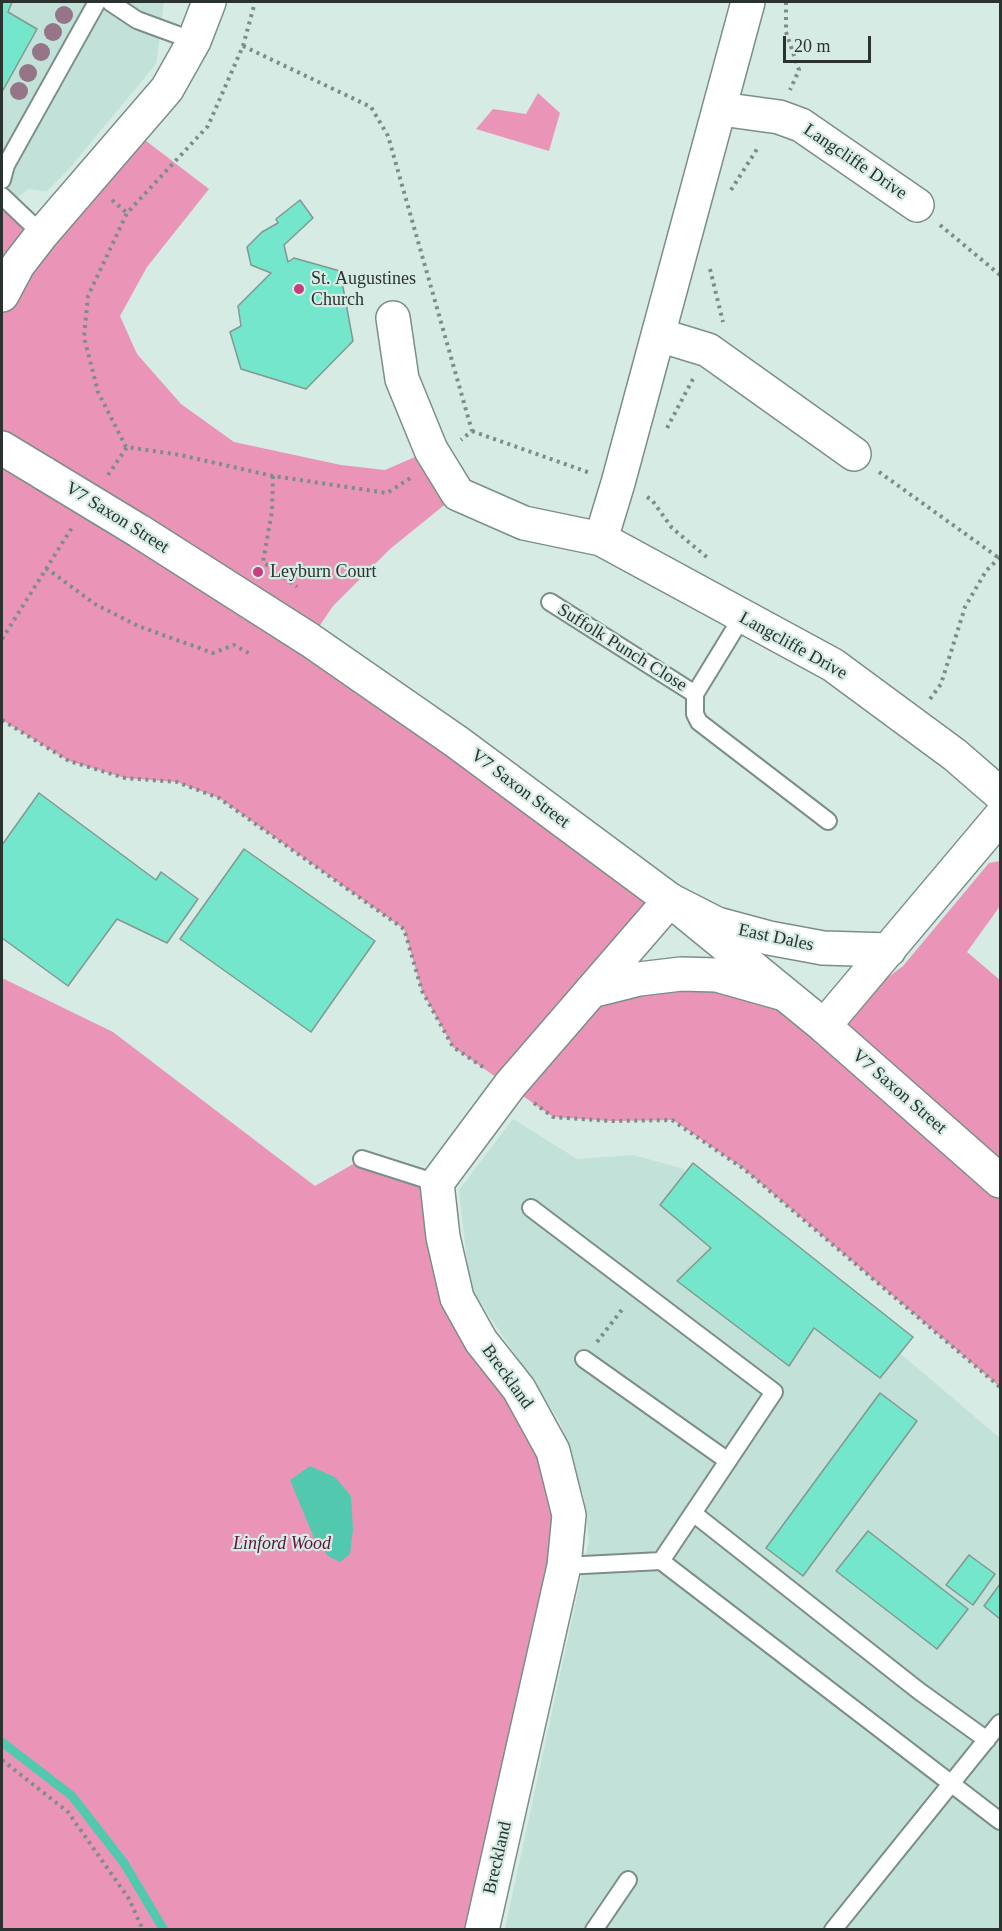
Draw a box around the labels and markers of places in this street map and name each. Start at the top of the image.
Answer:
place label: St. Augustines Church [311,268,416,310]
marker: St. Augustines Church [292,282,306,296]
place label: Leyburn Court [270,561,376,583]
marker: Leyburn Court [251,565,265,579]

